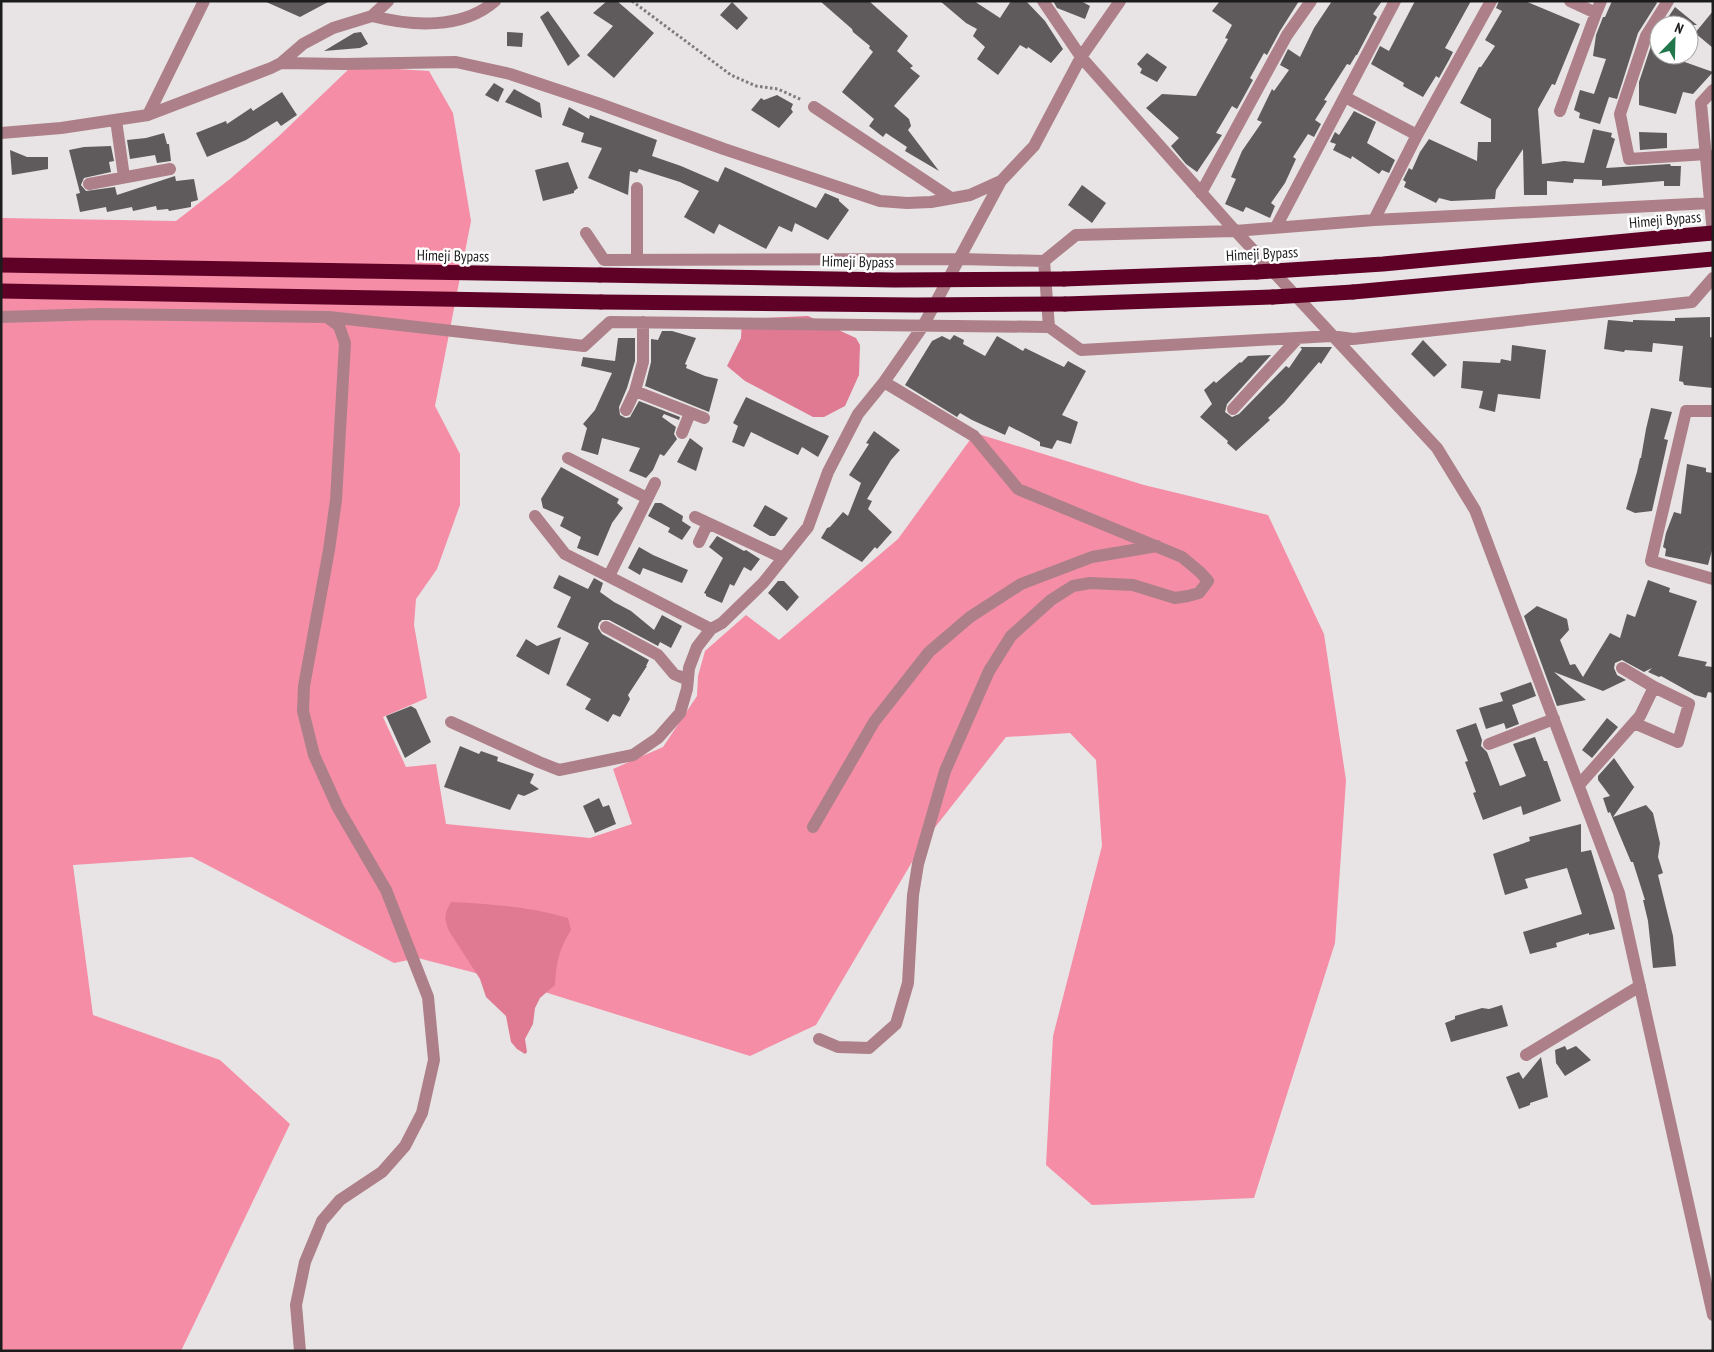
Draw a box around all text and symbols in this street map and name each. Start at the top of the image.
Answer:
north arrow [1649,15,1699,65]
text: N [1672,18,1686,38]
street label: Himeji Bypass [1628,207,1702,232]
street label: Himeji Bypass [1225,242,1299,265]
street label: Himeji Bypass [417,245,489,266]
street label: Himeji Bypass [822,251,894,272]

